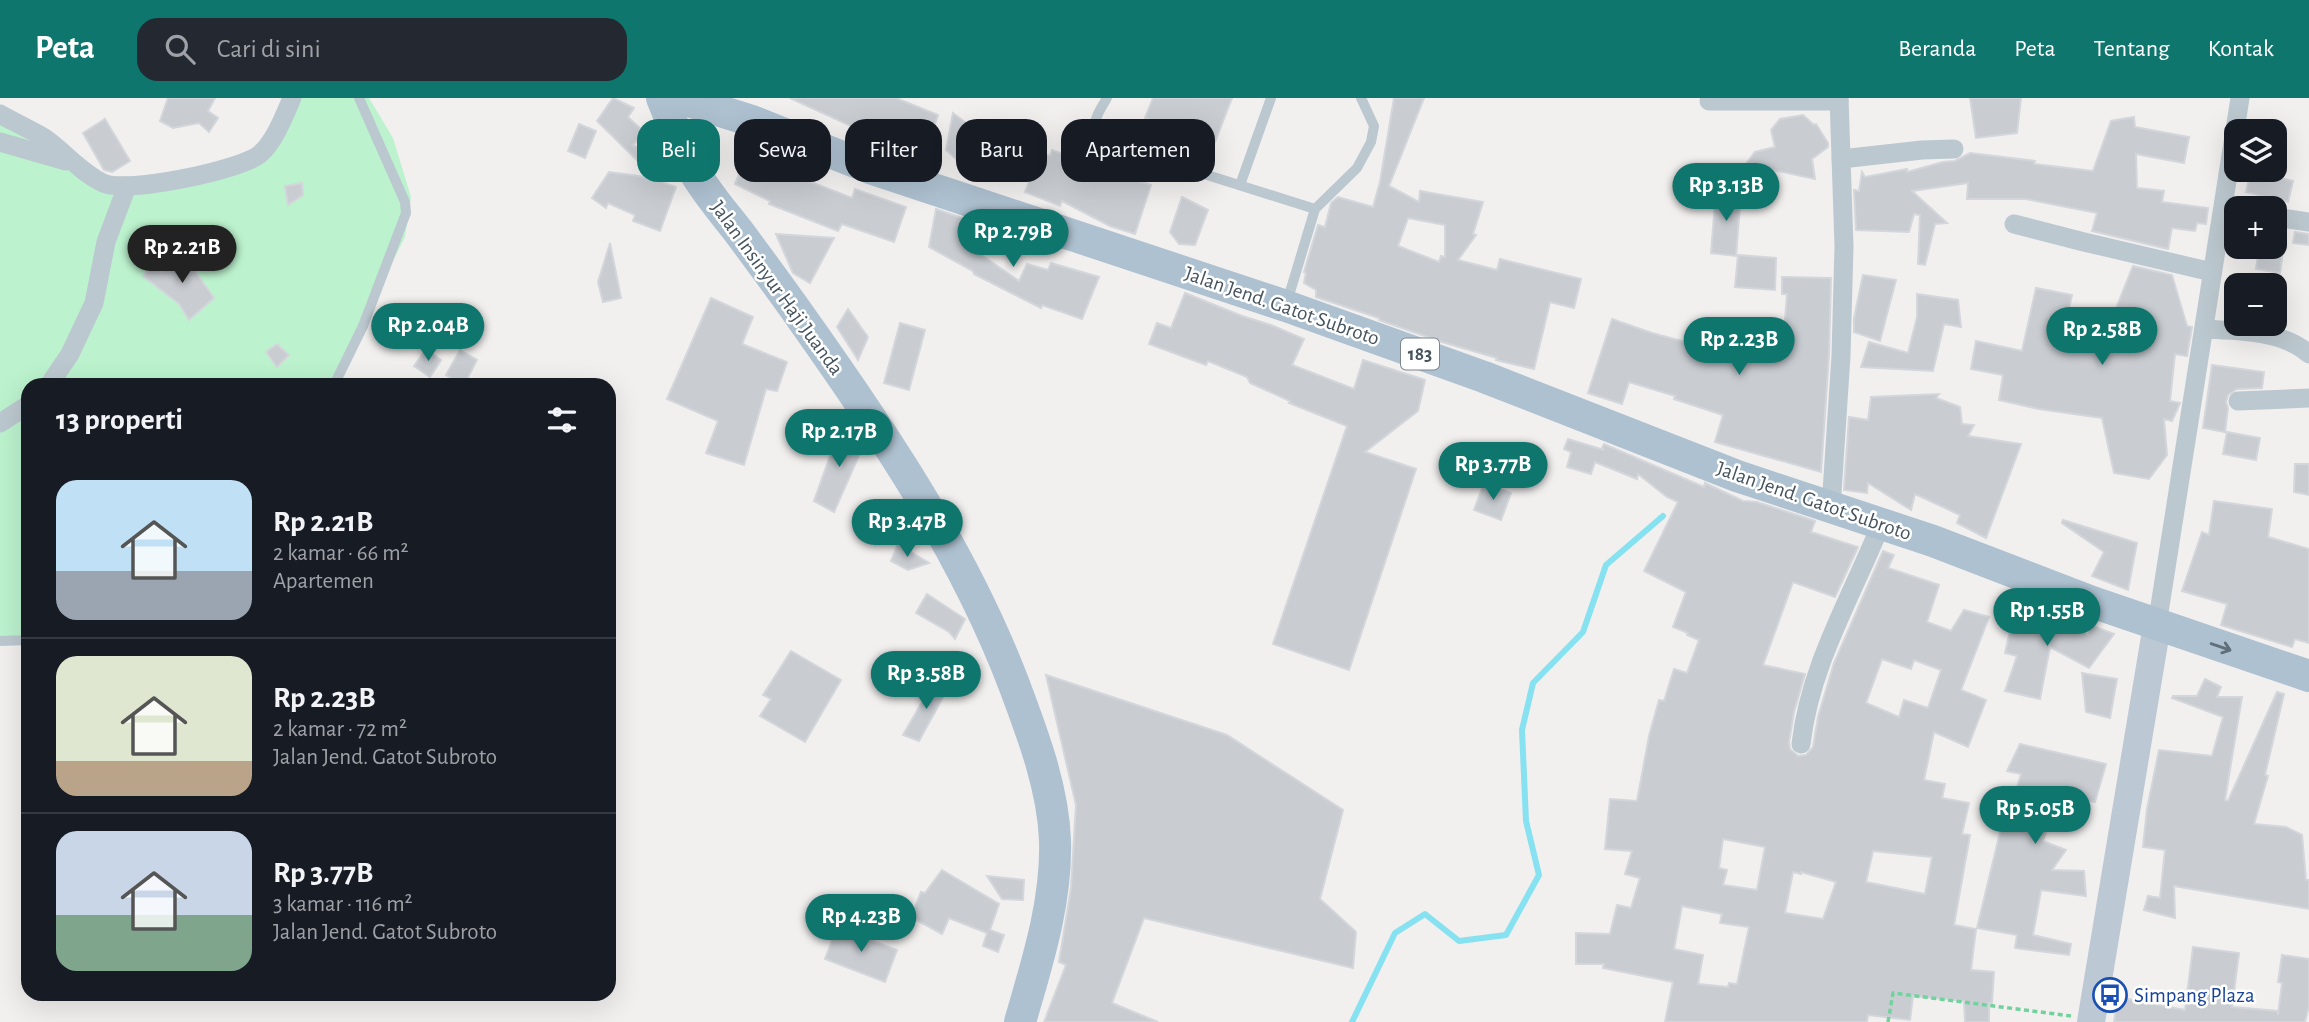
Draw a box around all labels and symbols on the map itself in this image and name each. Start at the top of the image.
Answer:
pin: Rp 3.13B [1654,164,1798,223]
street label: Jalan Insinyur Haji Juanda [707,197,847,379]
pin: Rp 2.79B [941,209,1085,269]
pin: Rp 2.21B [110,226,254,285]
street label: Jalan Jend. Gatot Subroto [1182,263,1382,349]
pin: Rp 2.04B [356,303,500,363]
pin: Rp 2.58B [2030,308,2174,367]
pin: Rp 2.23B [1667,317,1811,377]
road number: 183 [1401,338,1439,370]
pin: Rp 2.17B [767,410,911,469]
pin: Rp 3.77B [1421,442,1565,502]
street label: Jalan Jend. Gatot Subroto [1714,458,1914,544]
pin: Rp 3.47B [835,500,979,559]
pin: Rp 1.55B [1975,588,2119,648]
one-way arrow [2210,642,2232,654]
pin: Rp 3.58B [854,652,998,711]
pin: Rp 5.05B [1963,786,2107,846]
pin: Rp 4.23B [789,894,933,954]
bus stop icon: Simpang Plaza [2091,976,2129,1014]
place label: Simpang Plaza [2134,985,2255,1006]

